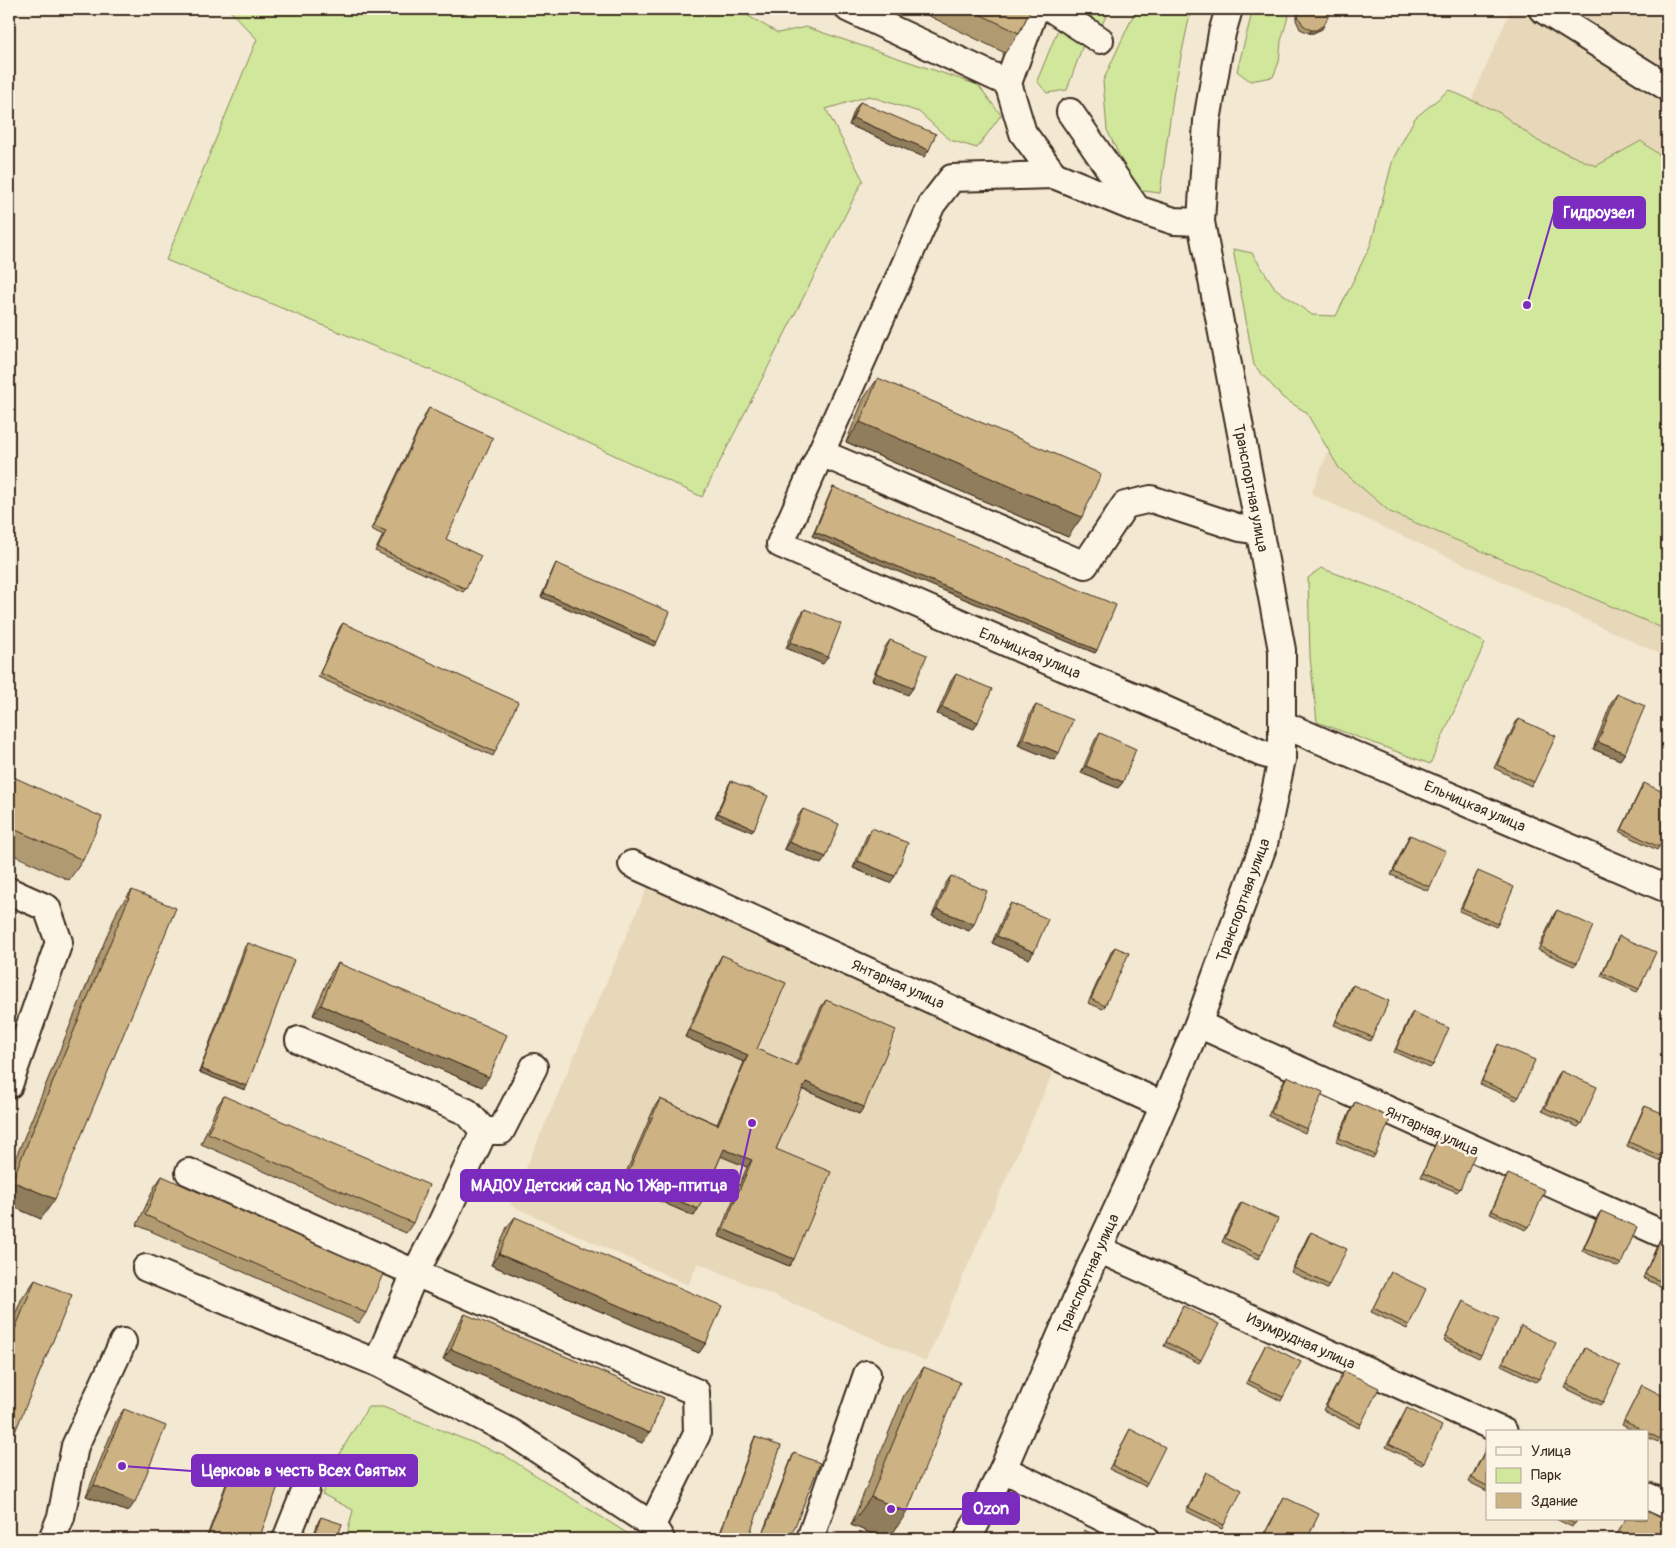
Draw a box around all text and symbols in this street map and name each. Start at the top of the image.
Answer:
callout: Гидроузел [1554,197,1645,228]
text: Гидроузел [1563,203,1635,223]
street label: Транспортная улица [1229,423,1272,554]
street label: Ельницкая улица [976,624,1083,683]
street label: Ельницкая улица [1421,777,1528,836]
street label: Транспортная улица [1212,836,1275,964]
street label: Янтарная улица [848,955,947,1013]
street label: Янтарная улица [1382,1102,1481,1160]
callout: МАДОУ Детский сад № 1 Жар-птитца [461,1170,738,1201]
text: МАДОУ Детский сад № 1 Жар-птитца [471,1176,728,1196]
street label: Транспортная улица [1053,1211,1124,1337]
street label: Изумрудная улица [1243,1309,1358,1374]
legend [1486,1430,1648,1520]
text: Улица [1531,1442,1571,1461]
callout: Церковь в честь Всех Святых [192,1455,417,1486]
text: Церковь в честь Всех Святых [202,1461,406,1481]
text: Парк [1531,1466,1562,1485]
text: Здание [1531,1492,1578,1511]
callout: Ozon [963,1493,1019,1524]
text: Ozon [973,1499,1009,1519]

